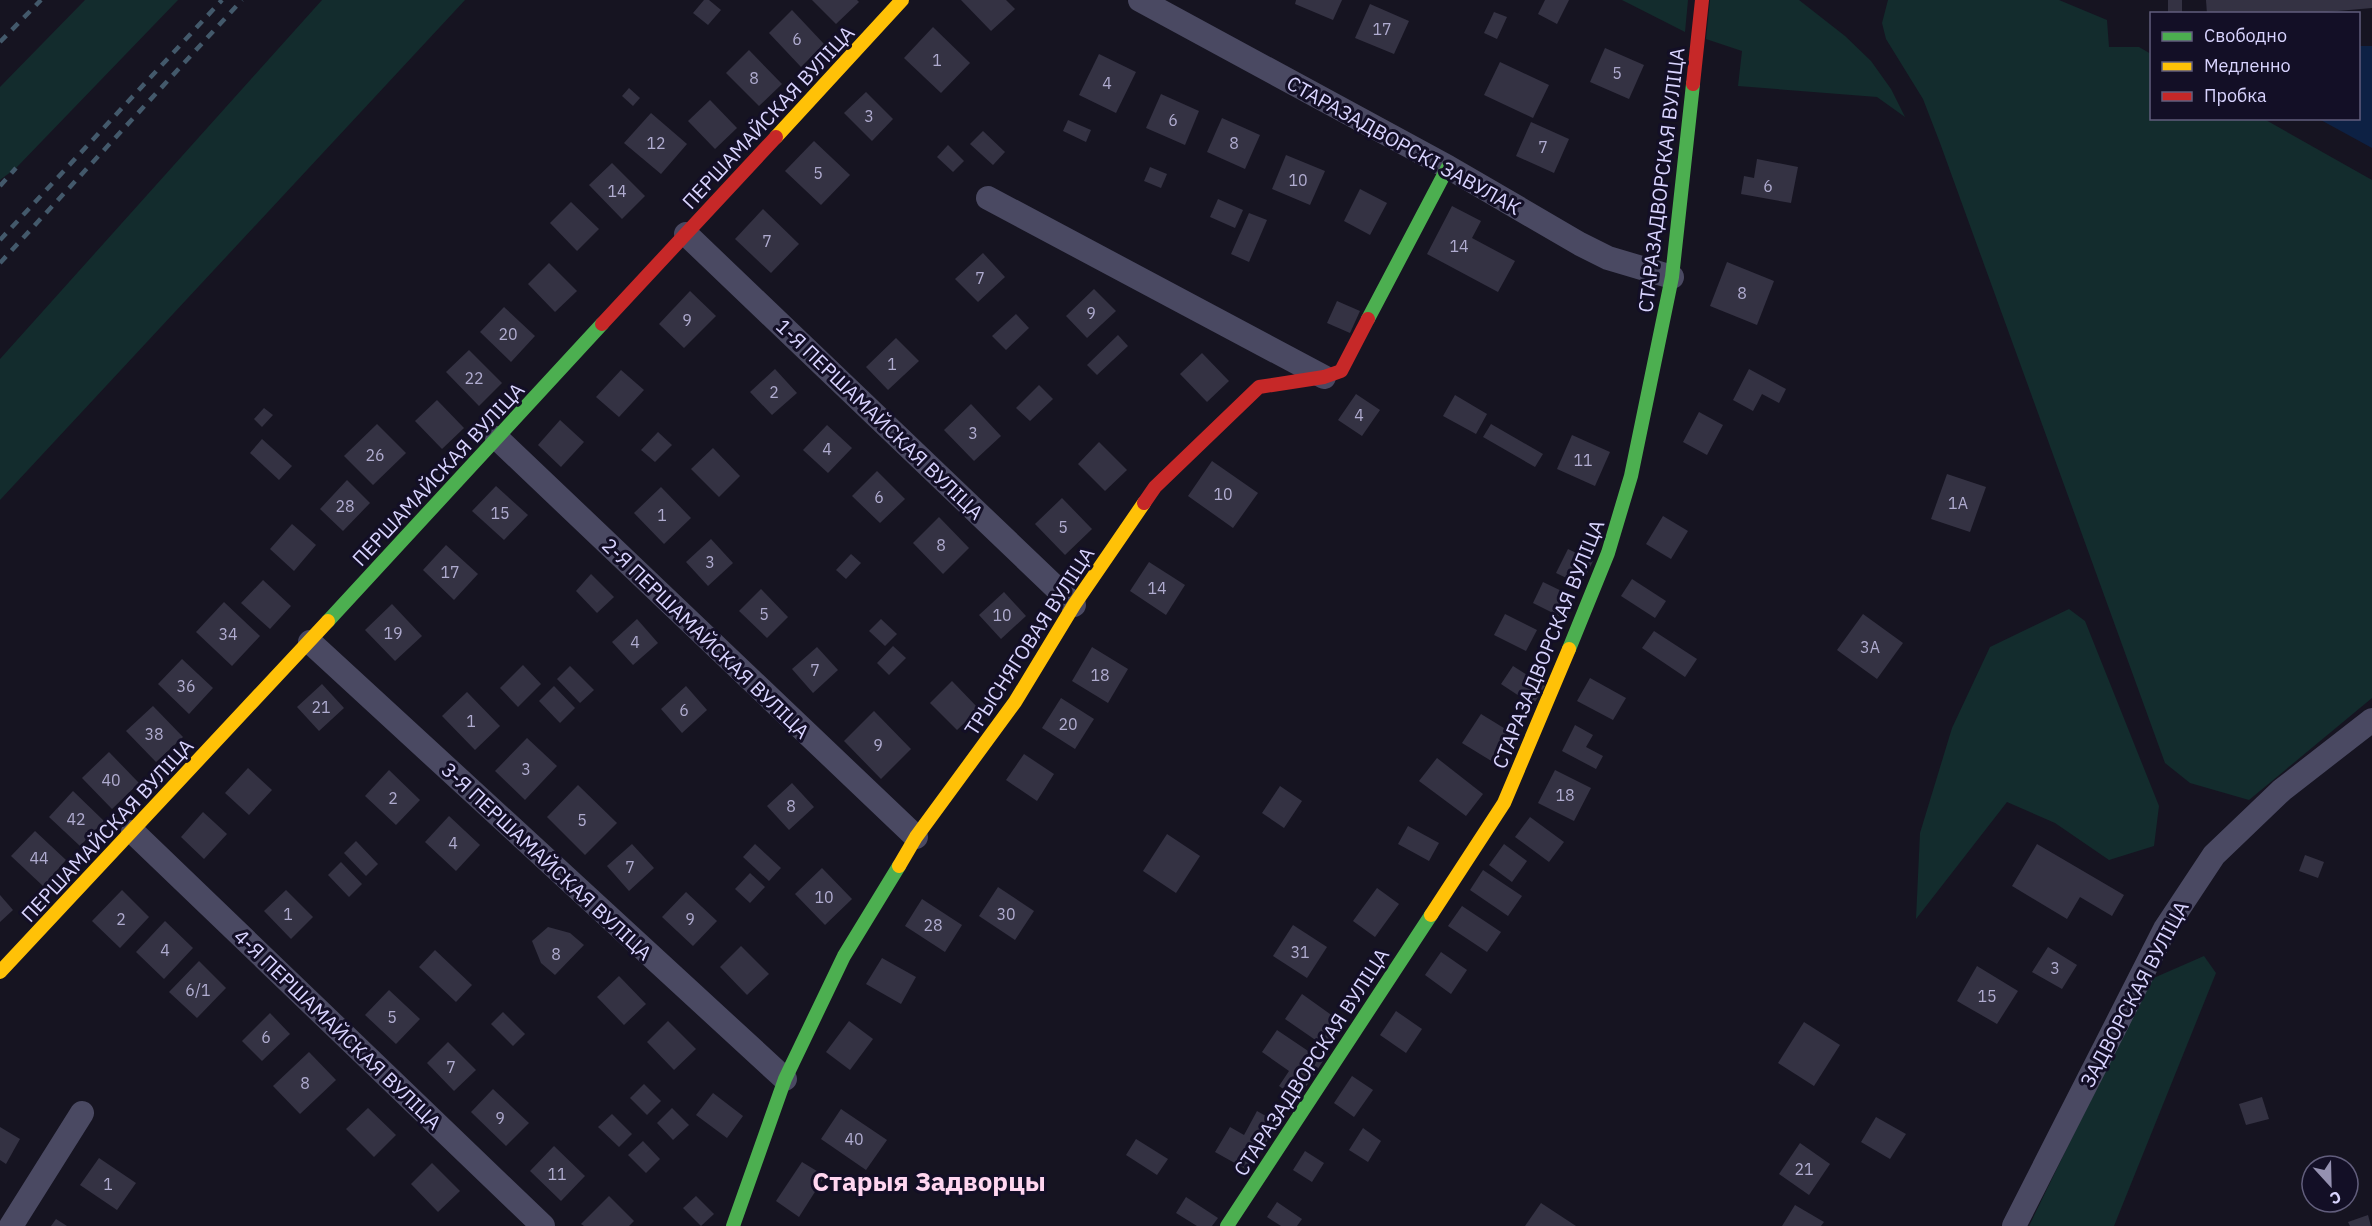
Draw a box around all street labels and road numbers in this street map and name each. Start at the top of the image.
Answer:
street label: ПЕРШАМАЙСКАЯ ВУЛІЦА [676,19,860,215]
street label: СТАРАЗАДВОРСКАЯ ВУЛІЦА [1631,46,1691,314]
street label: СТАРАЗАДВОРСКІ ЗАВУЛАК [1282,69,1526,221]
street label: 1-Я ПЕРШАМАЙСКАЯ ВУЛІЦА [770,313,990,526]
street label: ПЕРШАМАЙСКАЯ ВУЛІЦА [346,376,530,572]
street label: СТАРАЗАДВОРСКАЯ ВУЛІЦА [1486,515,1611,773]
street label: 2-Я ПЕРШАМАЙСКАЯ ВУЛІЦА [596,532,816,745]
street label: ТРЫСНЯГОВАЯ ВУЛІЦА [958,541,1100,741]
street label: ПЕРШАМАЙСКАЯ ВУЛІЦА [15,732,199,928]
street label: 3-Я ПЕРШАМАЙСКАЯ ВУЛІЦА [436,756,658,966]
street label: ЗАДВОРСКАЯ ВУЛІЦА [2073,896,2195,1092]
street label: 4-Я ПЕРШАМАЙСКАЯ ВУЛІЦА [228,923,448,1136]
street label: СТАРАЗАДВОРСКАЯ ВУЛІЦА [1227,943,1395,1181]

